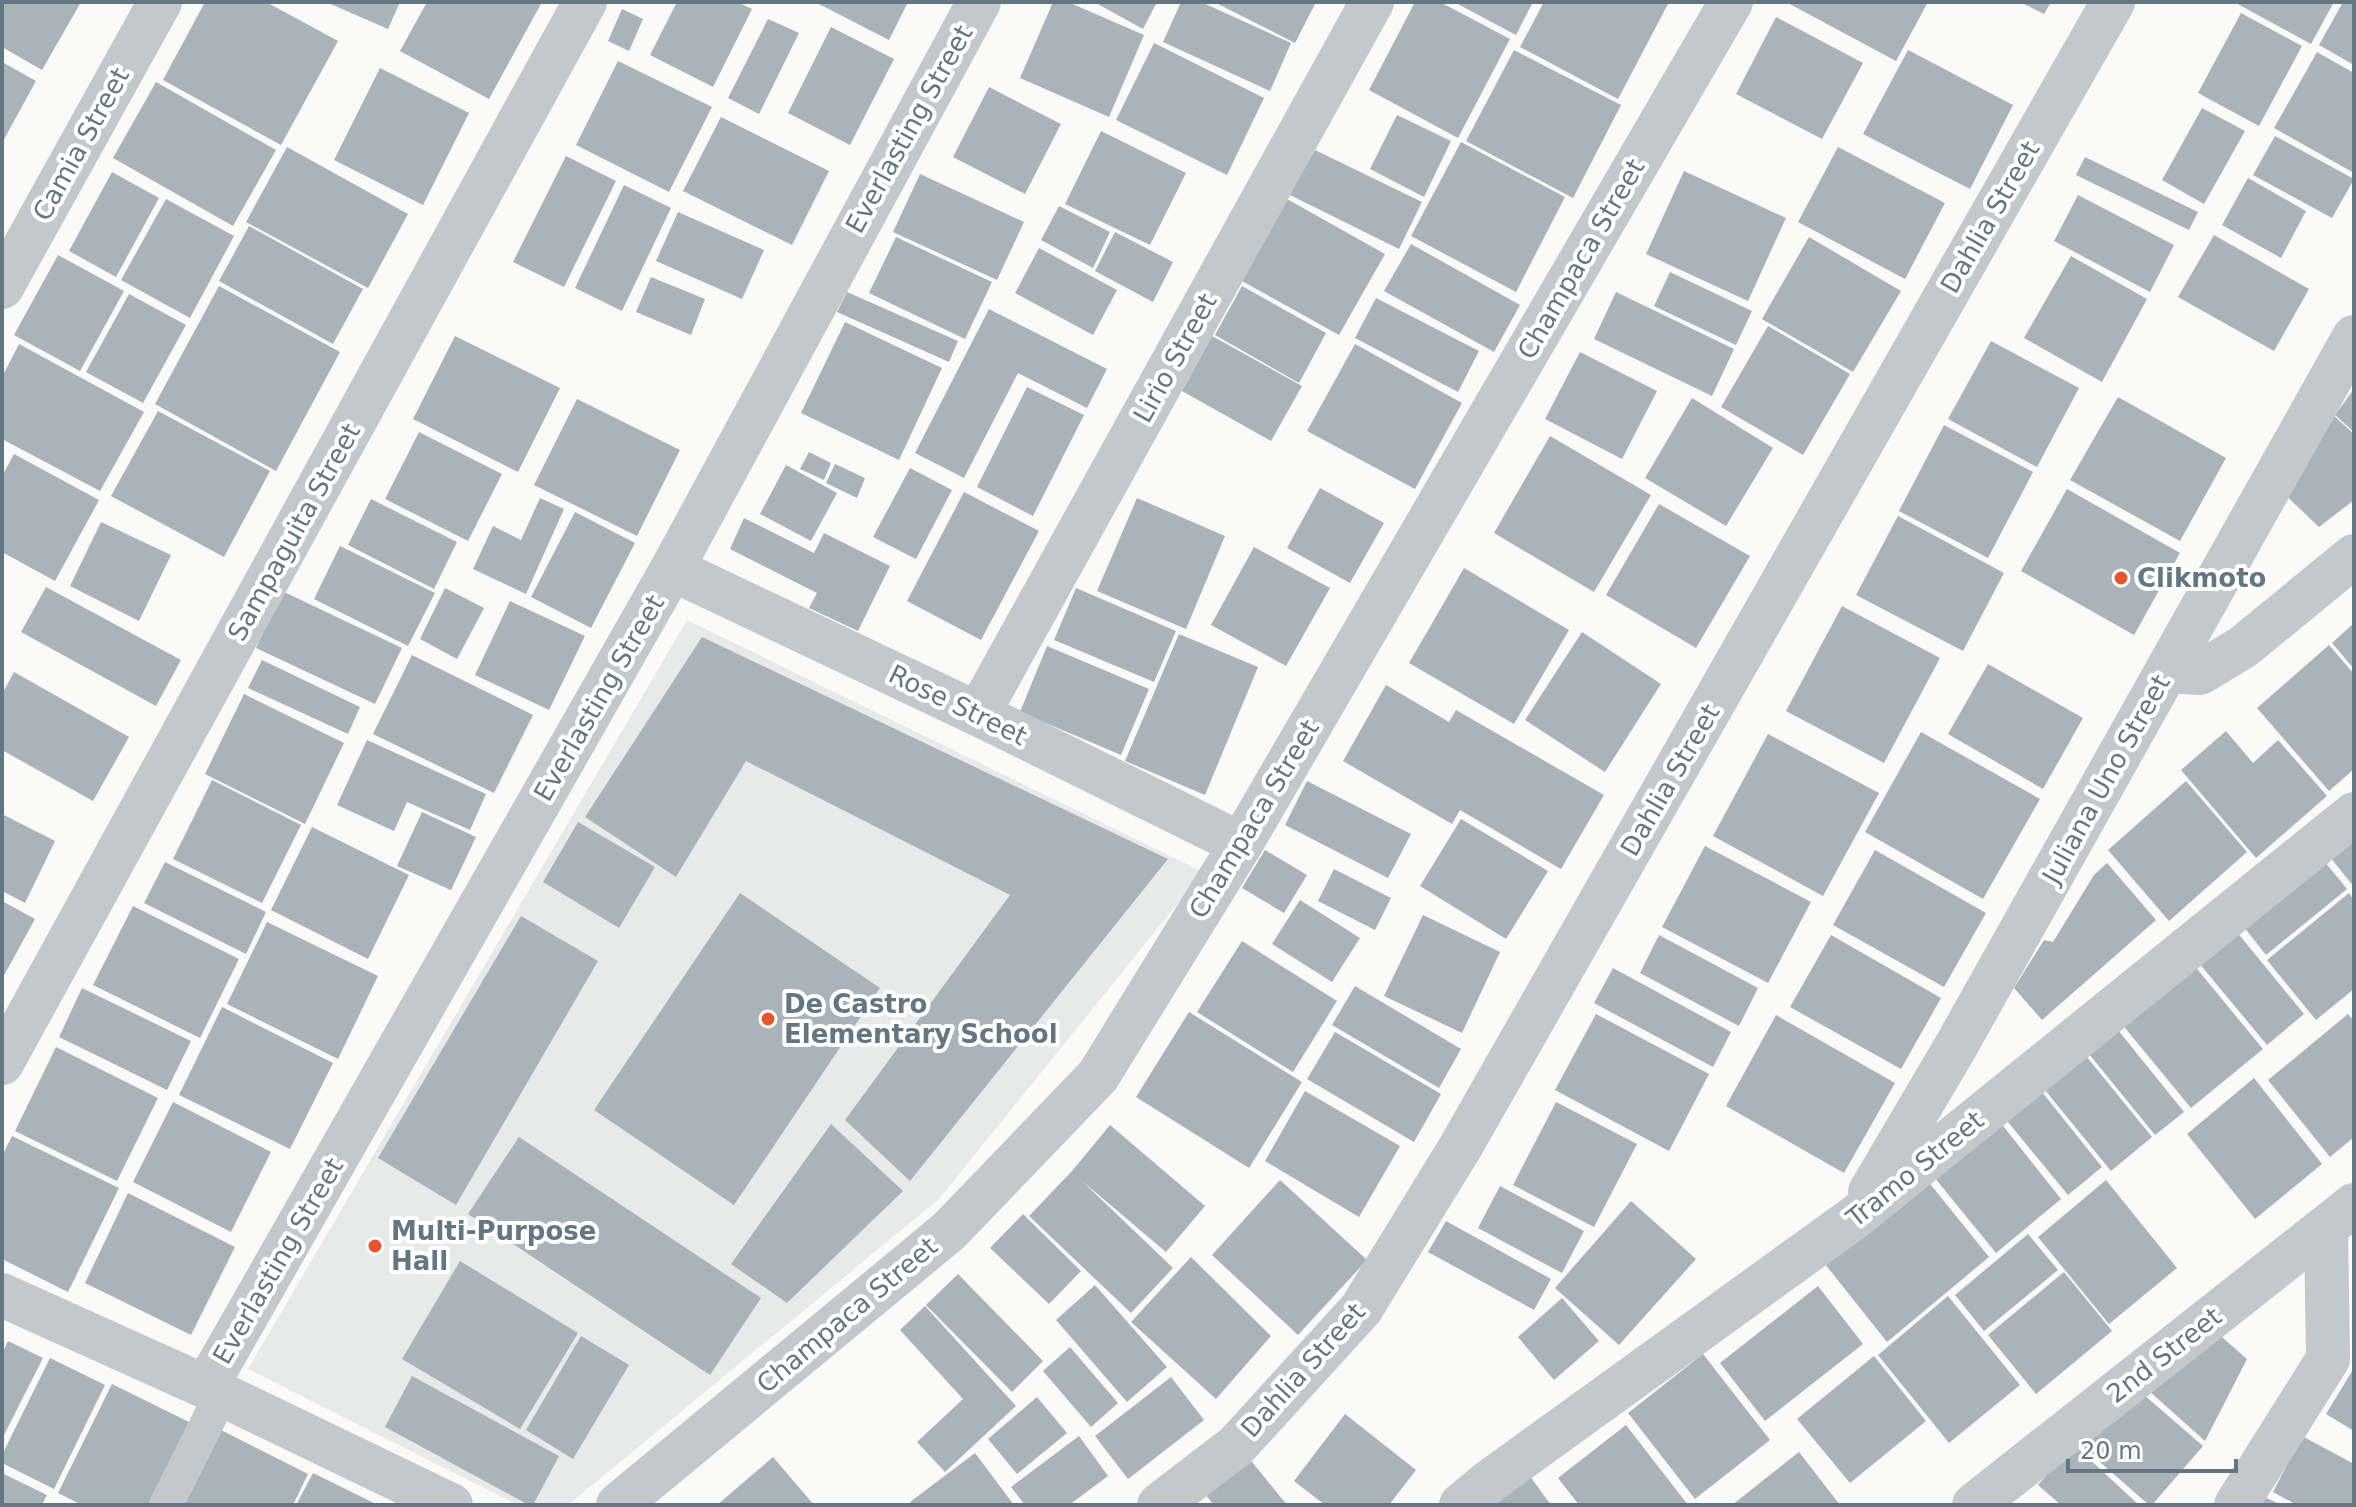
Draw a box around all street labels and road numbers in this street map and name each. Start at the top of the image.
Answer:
street label: Everlasting Street [839,20,979,238]
street label: Camia Street [27,62,135,226]
street label: Dahlia Street [1934,136,2046,298]
street label: Champaca Street [1512,154,1650,364]
street label: Lirio Street [1127,288,1223,428]
street label: Sampaguita Street [222,418,366,646]
street label: Everlasting Street [528,590,670,806]
street label: Rose Street [884,659,1032,751]
street label: Juliana Uno Street [2035,669,2176,890]
street label: Dahlia Street [1614,699,1726,861]
street label: Champaca Street [1183,714,1325,924]
street label: Tramo Street [1840,1105,1989,1234]
street label: Everlasting Street [207,1153,349,1369]
street label: Champaca Street [751,1231,943,1399]
street label: Dahlia Street [1235,1297,1371,1443]
street label: 2nd Street [2101,1301,2227,1409]

